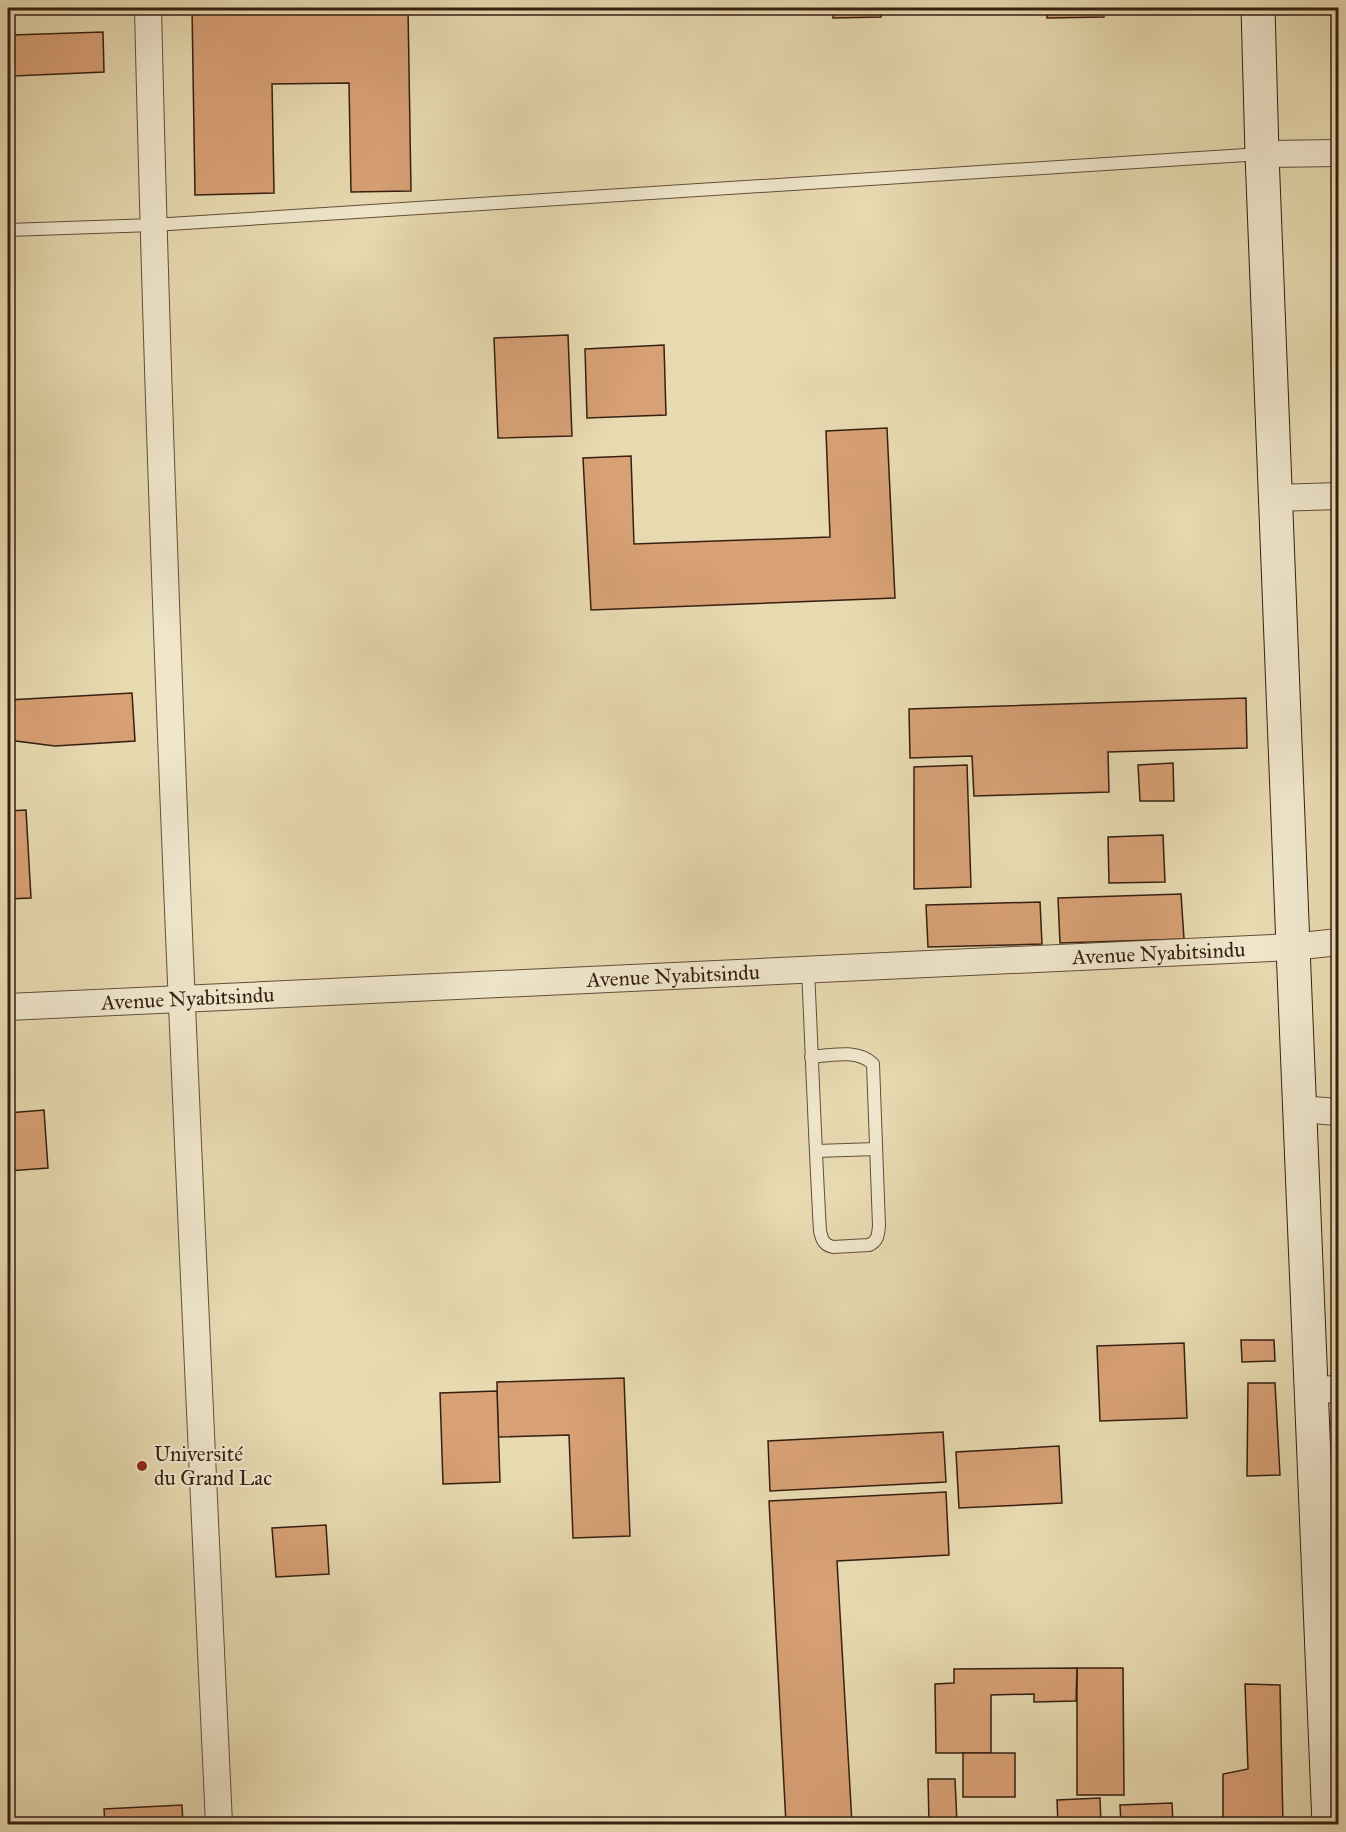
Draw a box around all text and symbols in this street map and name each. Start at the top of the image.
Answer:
street label: Avenue Nyabitsindu [1070,936,1246,970]
street label: Avenue Nyabitsindu [585,959,761,993]
street label: Avenue Nyabitsindu [100,982,275,1016]
place label: Université du Grand Lac [154,1441,272,1491]
marker: Université du Grand Lac [135,1459,149,1473]

